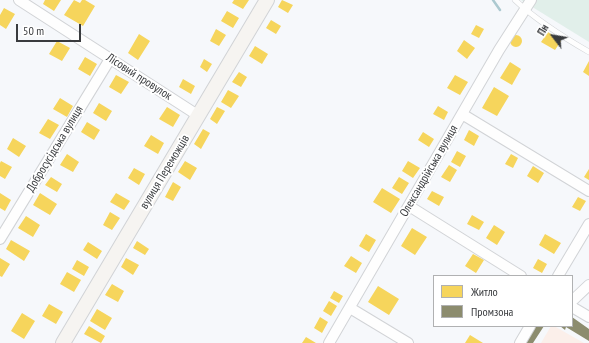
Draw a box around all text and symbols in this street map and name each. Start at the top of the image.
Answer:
scale bar [18,16,83,42]
north arrow [533,16,573,56]
text: Пн [534,22,551,38]
text: 50 m [23,23,44,38]
street label: Лісовий провулок [104,50,174,104]
street label: Добросусідська вулиця [24,103,86,195]
street label: Олександрійська вулиця [397,123,461,219]
street label: вулиця Переможців [137,132,193,212]
legend [433,275,573,327]
text: Житло [471,284,498,299]
text: Промзона [471,304,513,319]

